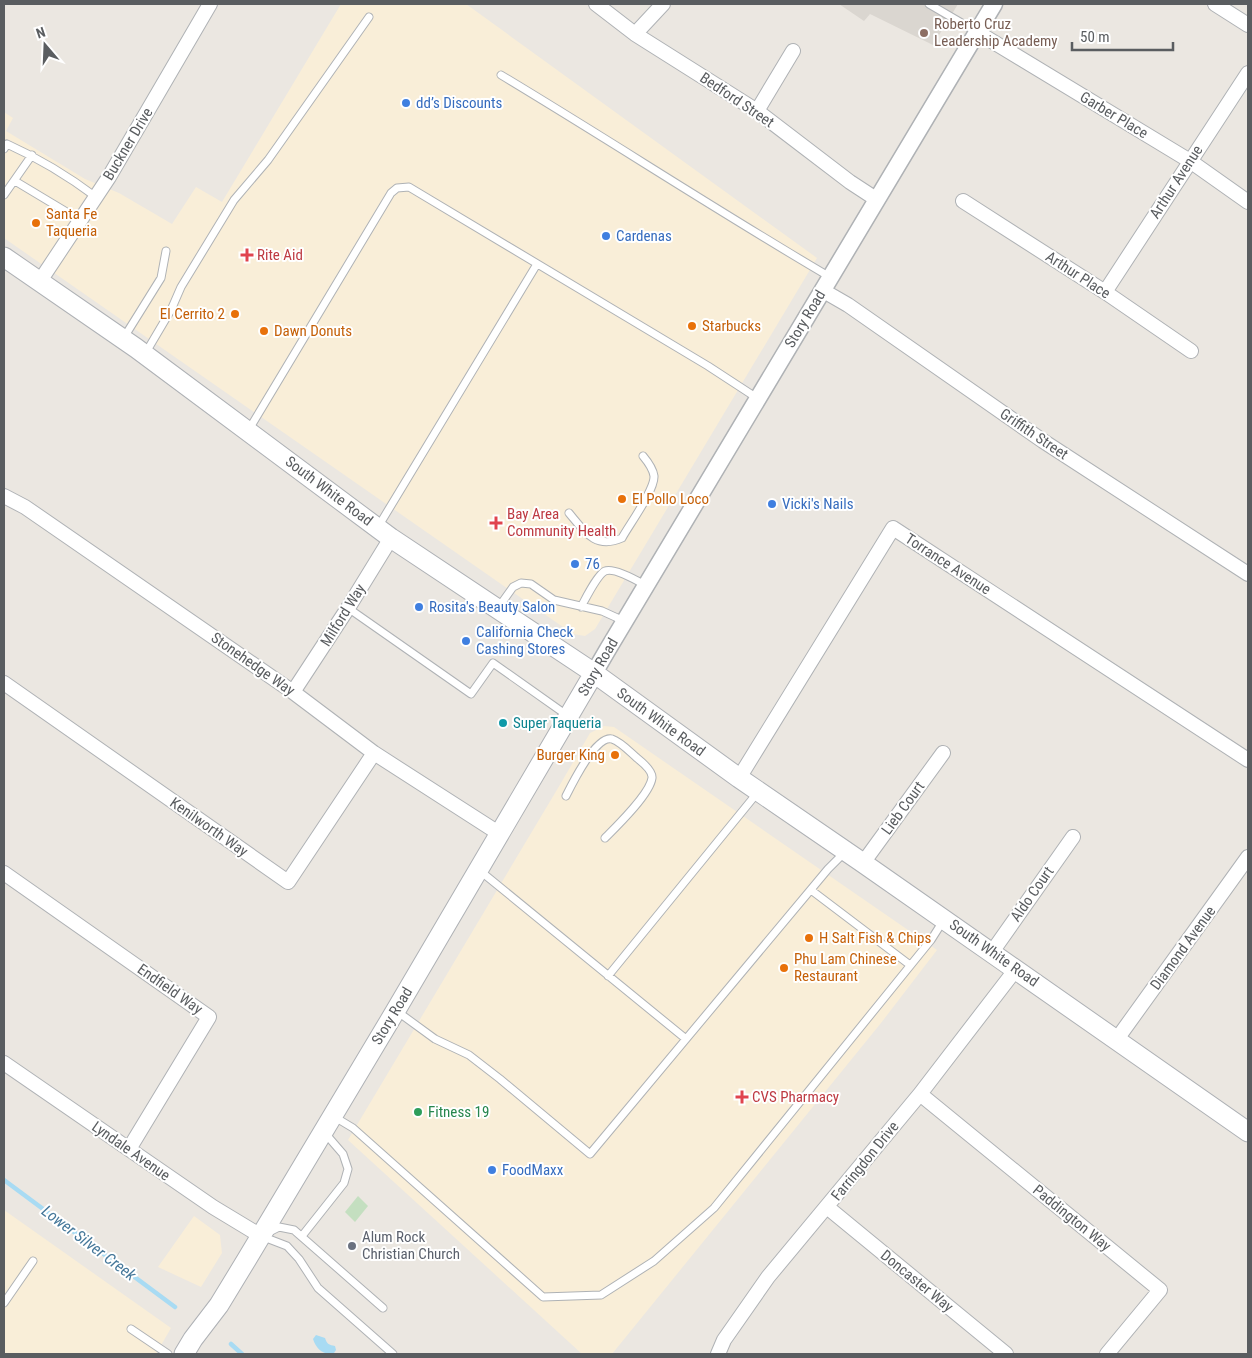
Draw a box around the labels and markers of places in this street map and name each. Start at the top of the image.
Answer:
place label: Roberto Cruz Leadership Academy [934,15,1058,50]
marker: Roberto Cruz Leadership Academy [918,27,930,39]
place label: dd’s Discounts [416,94,503,112]
marker: dd’s Discounts [400,97,412,109]
place label: Santa Fe Taqueria [46,205,97,240]
marker: Santa Fe Taqueria [30,217,42,229]
place label: Cardenas [616,227,672,245]
marker: Cardenas [600,230,612,242]
place label: Rite Aid [257,246,303,264]
marker: Rite Aid [241,249,253,261]
place label: El Cerrito 2 [160,305,225,323]
marker: El Cerrito 2 [229,308,241,320]
place label: Starbucks [702,317,761,335]
marker: Starbucks [686,320,698,332]
place label: Dawn Donuts [274,322,352,340]
marker: Dawn Donuts [258,325,270,337]
place label: El Pollo Loco [632,490,709,508]
marker: El Pollo Loco [616,493,628,505]
place label: Vicki's Nails [782,495,854,513]
marker: Vicki's Nails [766,498,778,510]
place label: Bay Area Community Health [507,505,616,540]
marker: Bay Area Community Health [489,516,503,530]
place label: 76 [585,555,600,573]
marker: 76 [569,558,581,570]
place label: Rosita's Beauty Salon [429,598,555,616]
marker: Rosita's Beauty Salon [413,601,425,613]
place label: California Check Cashing Stores [476,623,573,658]
marker: California Check Cashing Stores [460,635,472,647]
place label: Super Taqueria [513,714,601,732]
marker: Super Taqueria [497,717,509,729]
place label: Burger King [536,746,605,764]
marker: Burger King [609,749,621,761]
place label: H Salt Fish & Chips [819,929,931,947]
marker: H Salt Fish & Chips [803,932,815,944]
place label: Phu Lam Chinese Restaurant [794,950,897,985]
marker: Phu Lam Chinese Restaurant [778,962,790,974]
place label: CVS Pharmacy [752,1088,839,1106]
marker: CVS Pharmacy [736,1091,748,1103]
place label: Fitness 19 [428,1103,489,1121]
marker: Fitness 19 [412,1106,424,1118]
place label: FoodMaxx [502,1161,564,1179]
marker: FoodMaxx [486,1164,498,1176]
place label: Alum Rock Christian Church [362,1228,460,1263]
marker: Alum Rock Christian Church [346,1240,358,1252]

